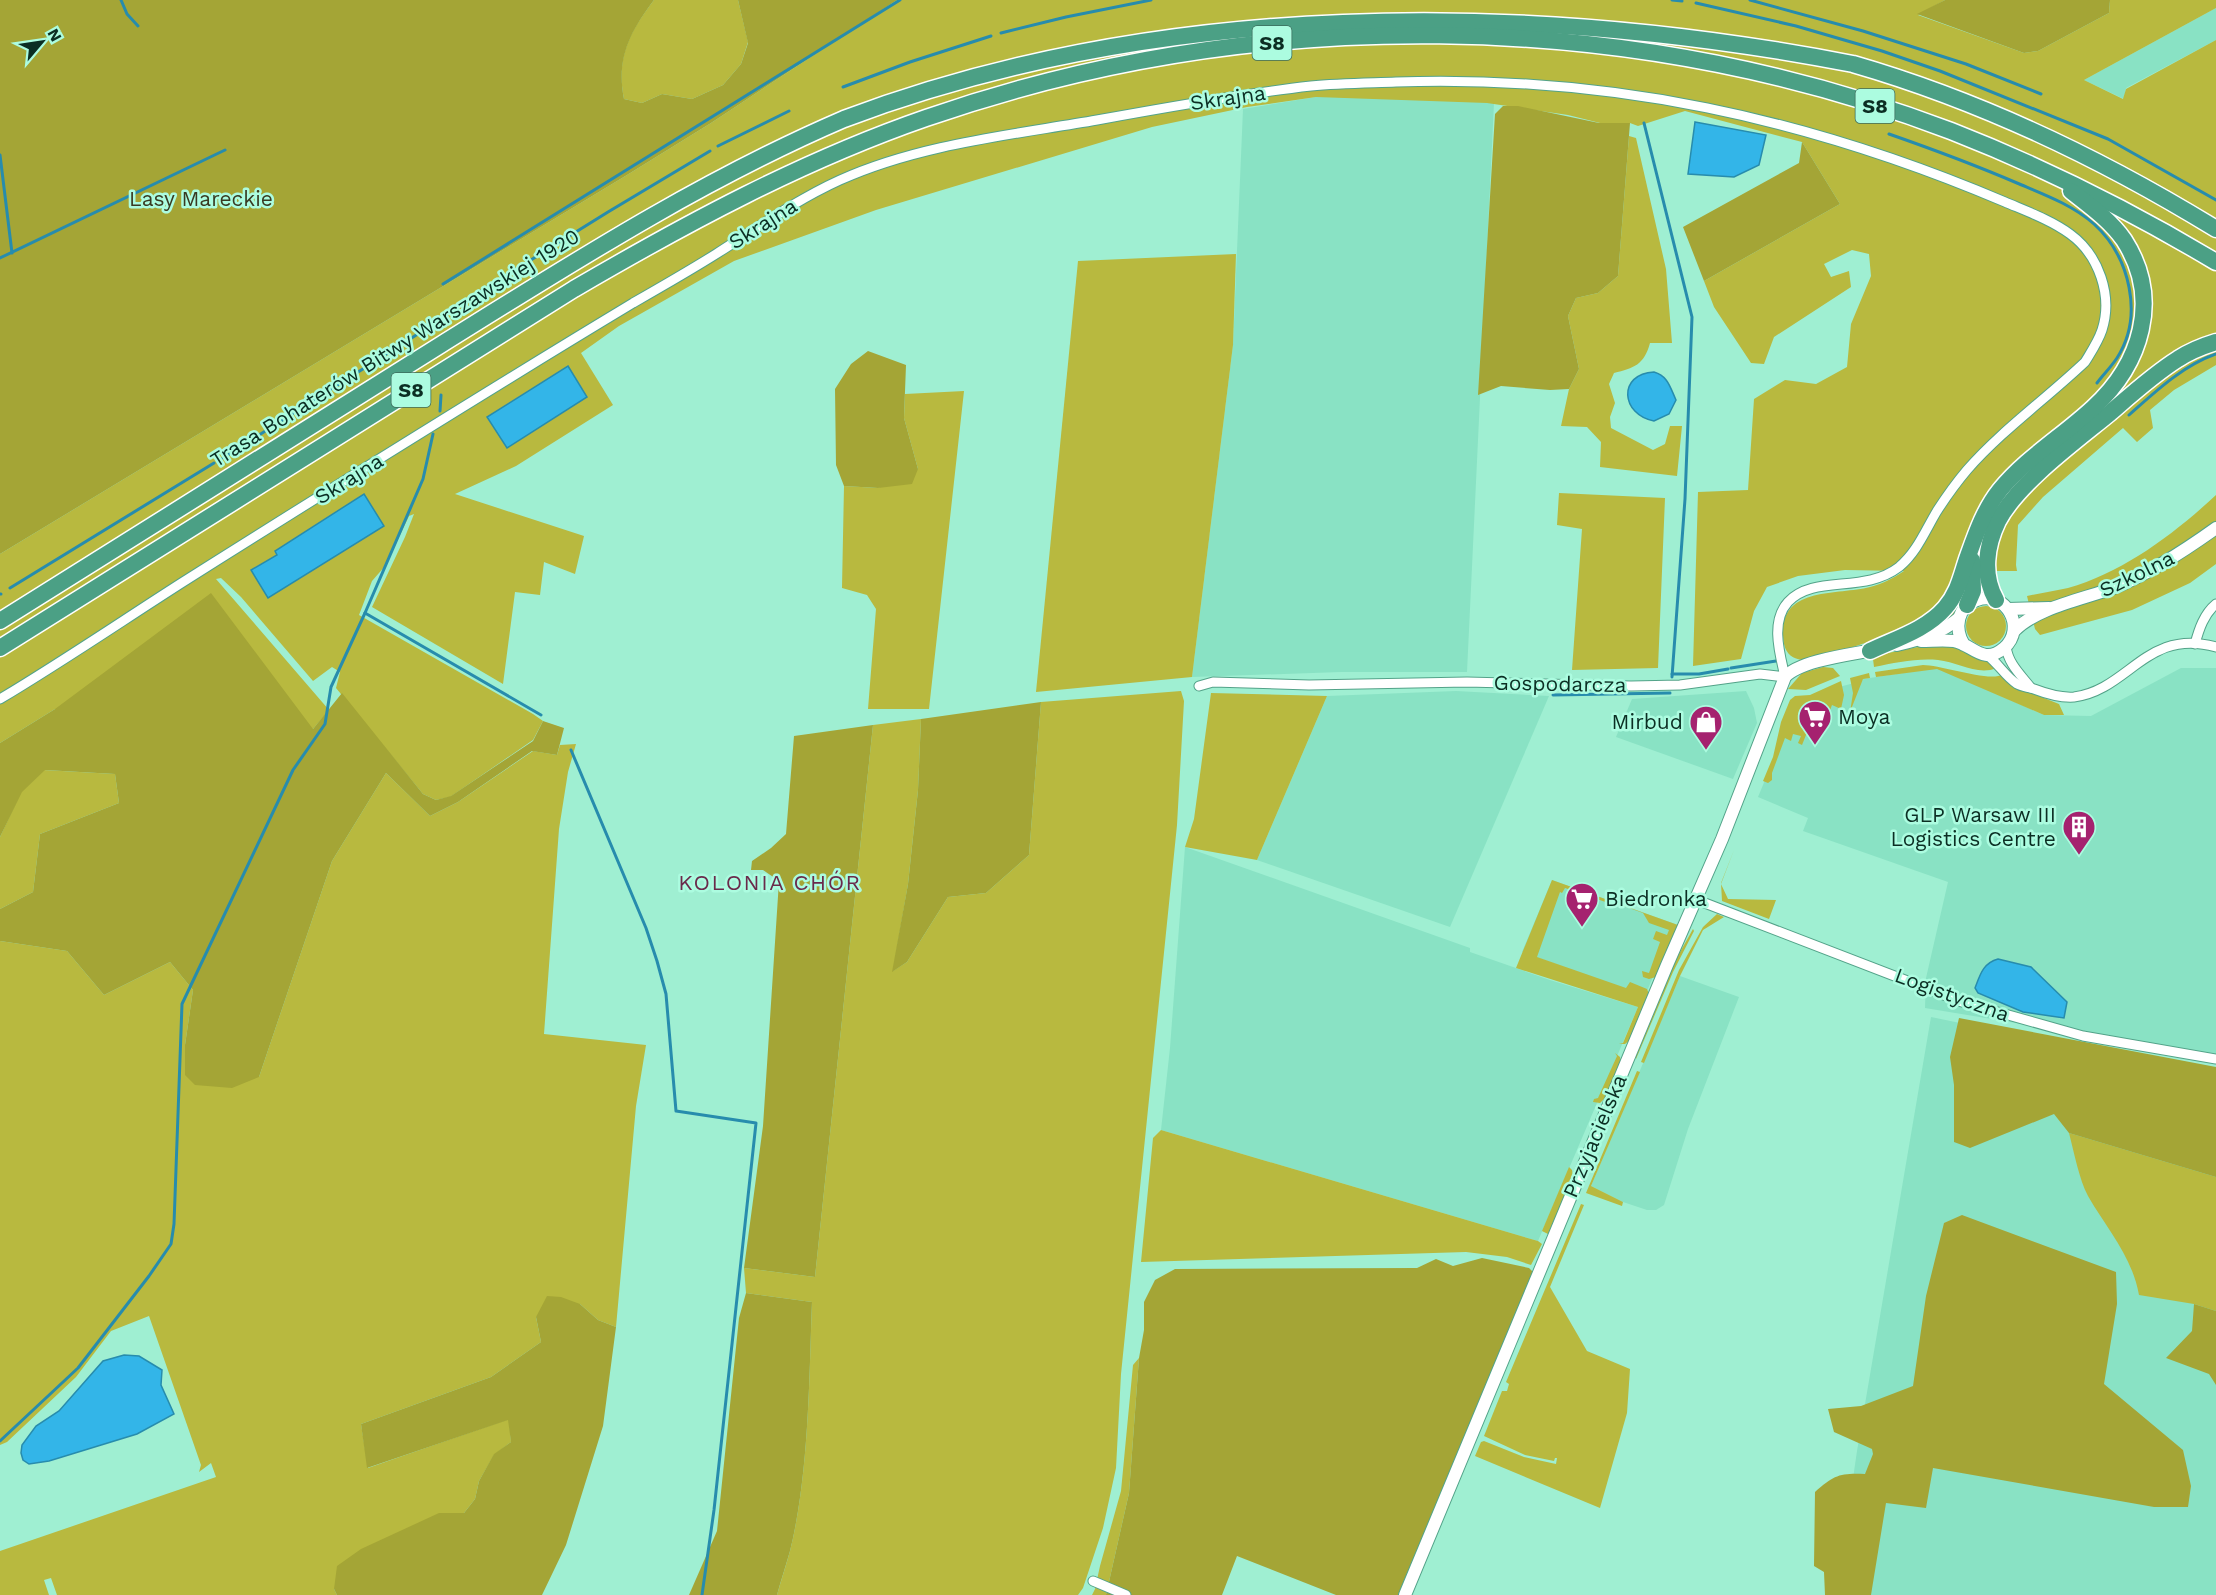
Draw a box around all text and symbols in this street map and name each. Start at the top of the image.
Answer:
north arrow [12,12,72,72]
text: N [43,25,66,45]
road number: S8 [1252,26,1292,60]
street label: Skrajna [1189,80,1267,115]
road number: S8 [1856,89,1894,123]
park label: Lasy Mareckie [129,186,273,211]
street label: Skrajna [724,193,802,254]
street label: Trasa Bohaterów Bitwy Warszawskiej 1920 [206,223,584,472]
road number: S8 [392,373,430,407]
street label: Skrajna [310,448,388,509]
street label: Szkolna [2095,545,2178,602]
street label: Gospodarcza [1493,670,1627,697]
supermarket icon: Moya [1797,699,1833,746]
shop icon: Mirbud [1688,704,1724,751]
place label: Moya [1838,704,1891,729]
place label: Mirbud [1612,709,1683,734]
place label: GLP Warsaw III Logistics Centre [1890,802,2056,851]
building icon: GLP Warsaw III Logistics Centre [2061,809,2097,856]
district label: KOLONIA CHÓR [678,870,862,895]
supermarket icon: Biedronka [1564,881,1600,928]
place label: Biedronka [1605,886,1707,911]
street label: Logistyczna [1891,962,2013,1027]
street label: Przyjacielska [1557,1070,1632,1201]

